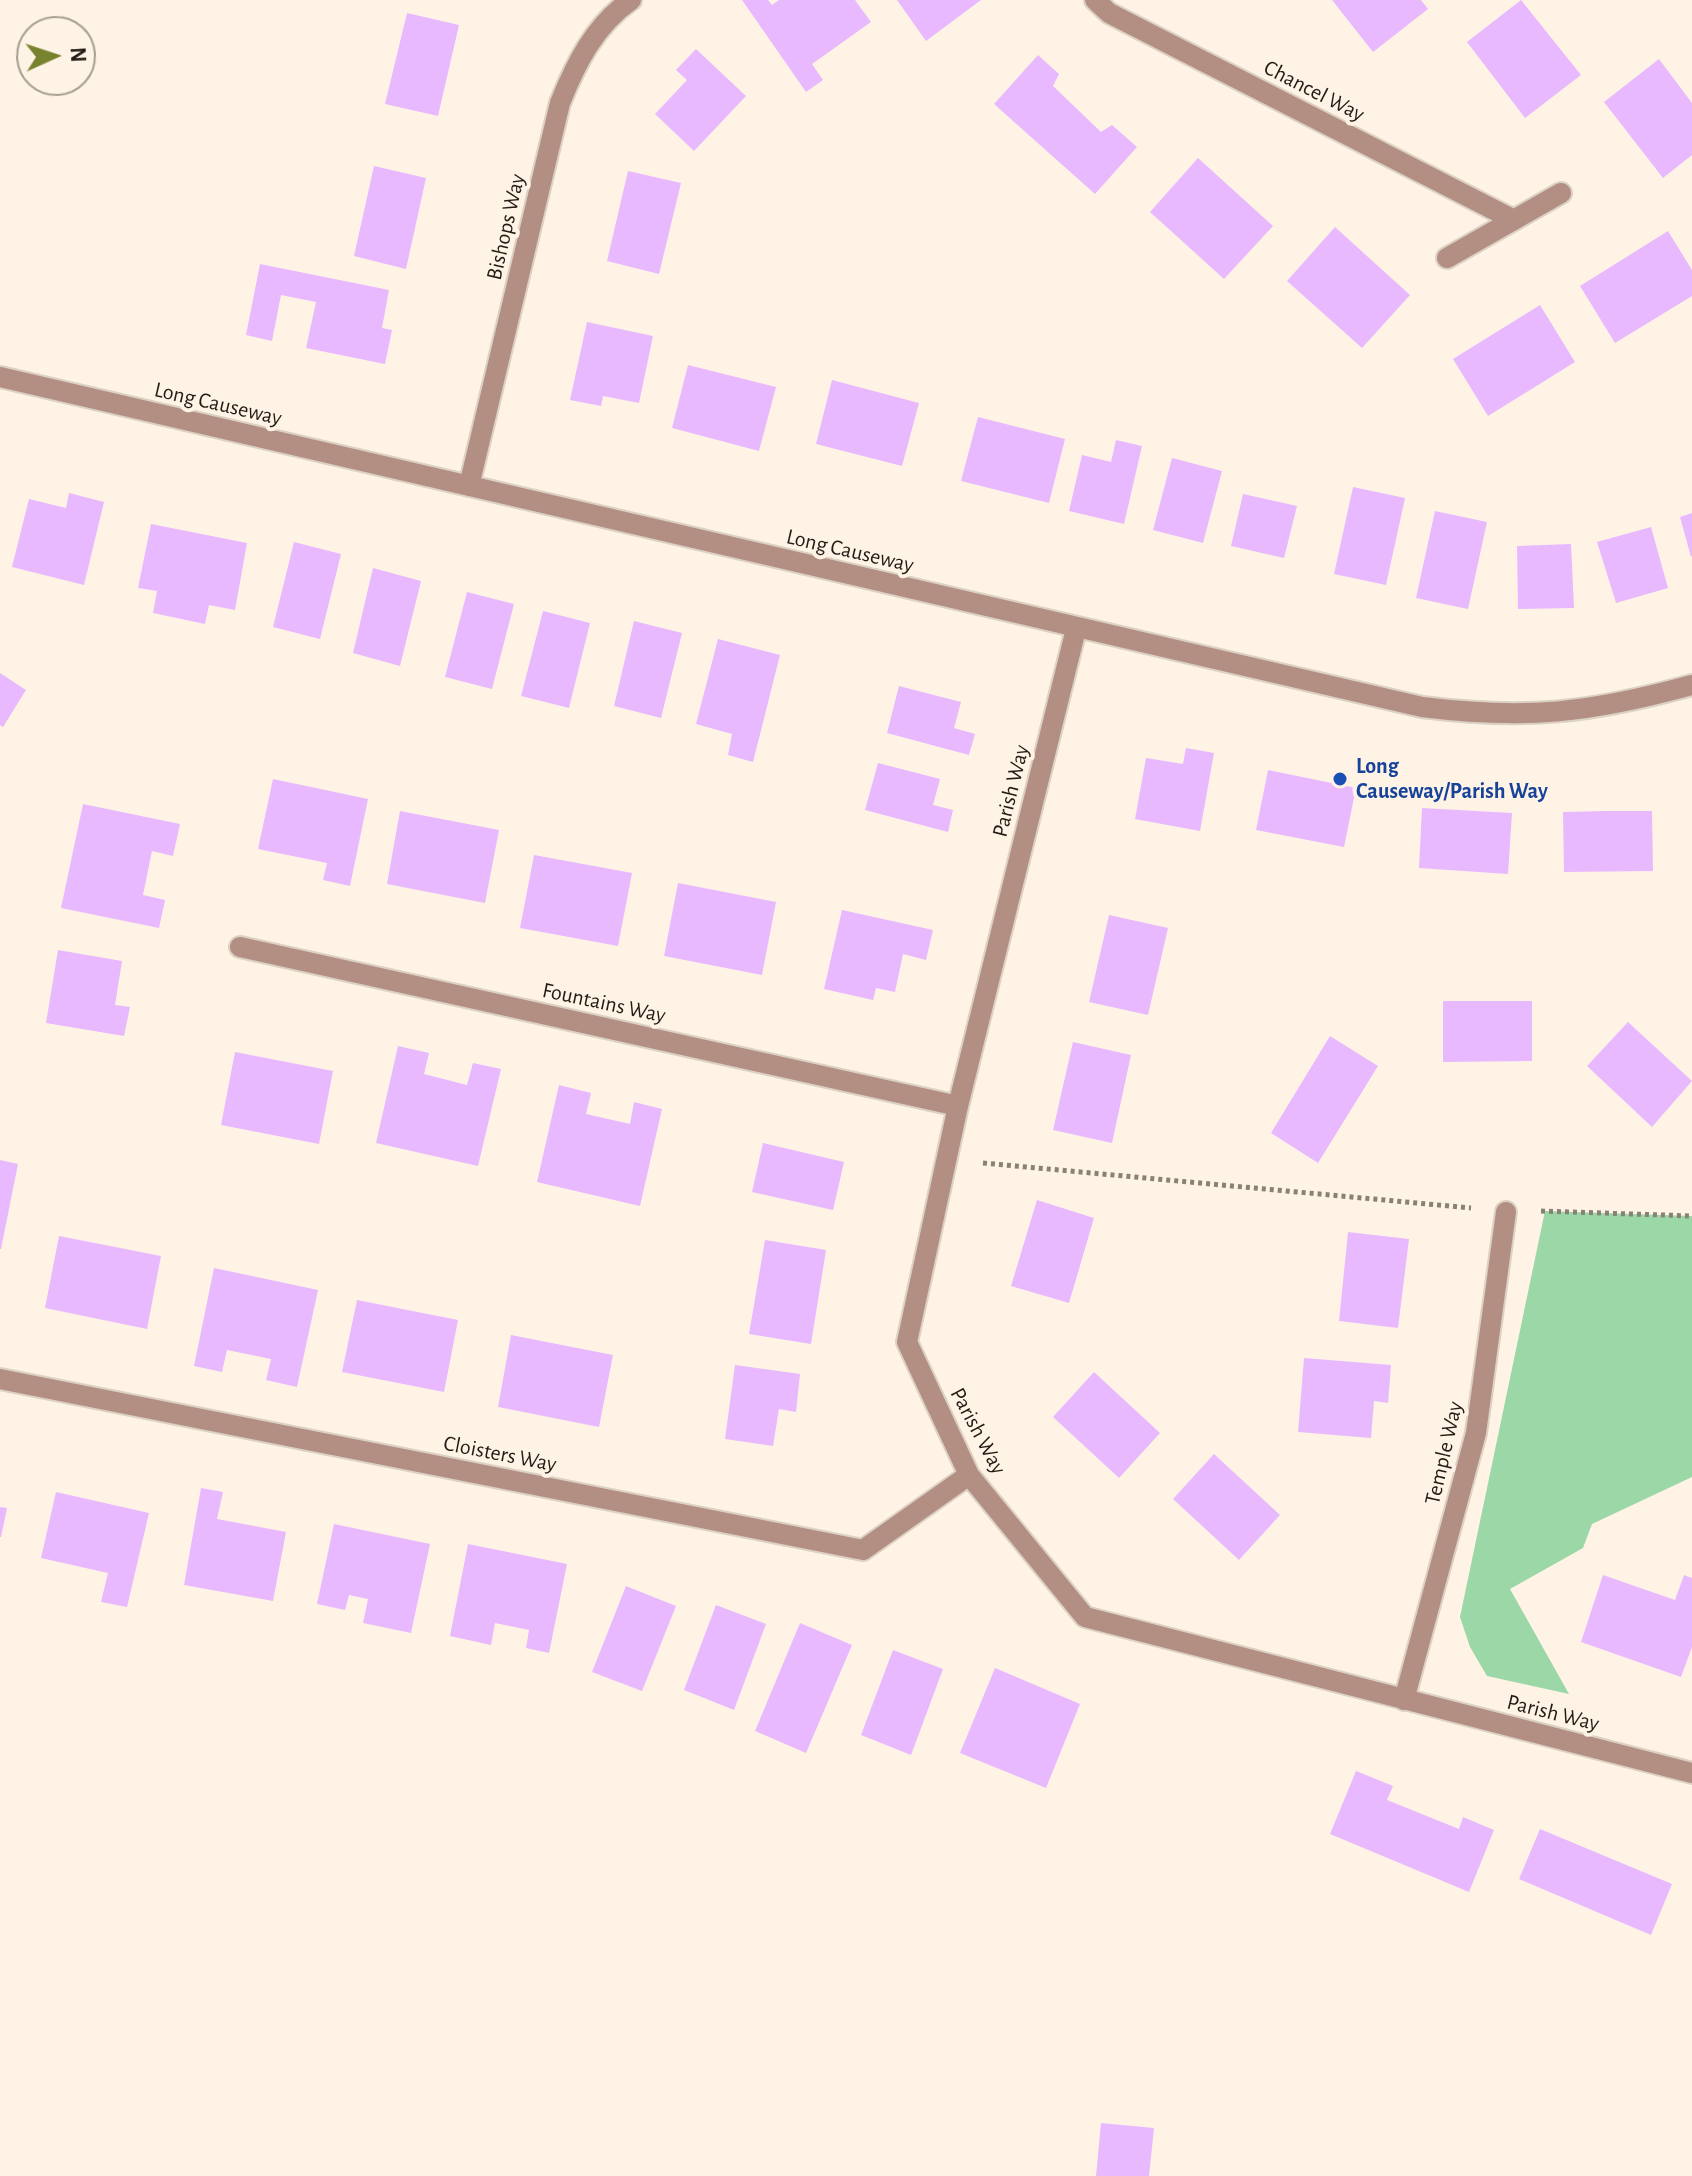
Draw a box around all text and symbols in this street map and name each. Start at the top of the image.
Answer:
north arrow [16,16,96,96]
text: N [67,47,89,63]
street label: Chancel Way [1259,54,1369,128]
street label: Bishops Way [481,171,531,283]
street label: Long Causeway [152,377,284,431]
street label: Long Causeway [784,524,916,578]
street label: Parish Way [987,742,1035,840]
place label: Long Causeway/Parish Way [1356,753,1548,804]
marker: Long Causeway/Parish Way [1331,770,1349,788]
street label: Fountains Way [540,977,668,1029]
street label: Parish Way [944,1383,1012,1479]
street label: Temple Way [1419,1399,1469,1507]
street label: Cloisters Way [441,1430,559,1478]
street label: Parish Way [1504,1689,1602,1737]

